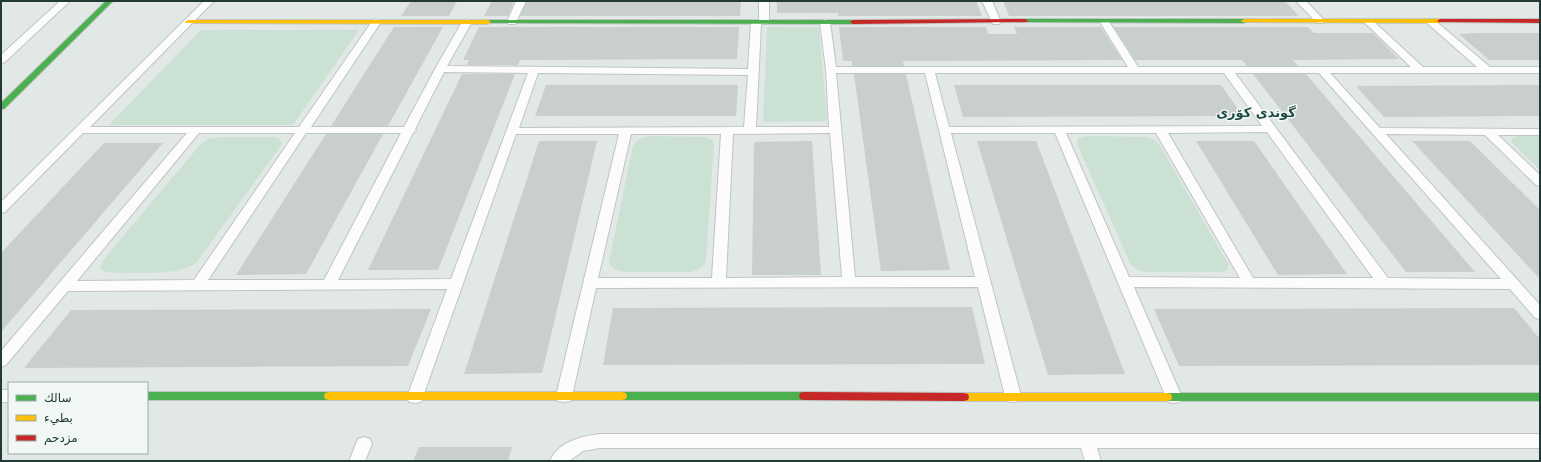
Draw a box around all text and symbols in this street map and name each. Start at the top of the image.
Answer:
district label: گوندی کۆری [1216,105,1296,120]
legend [8,382,148,454]
text: سالك [44,391,71,405]
text: بطيء [44,411,73,425]
text: مزدحم [44,431,78,446]

